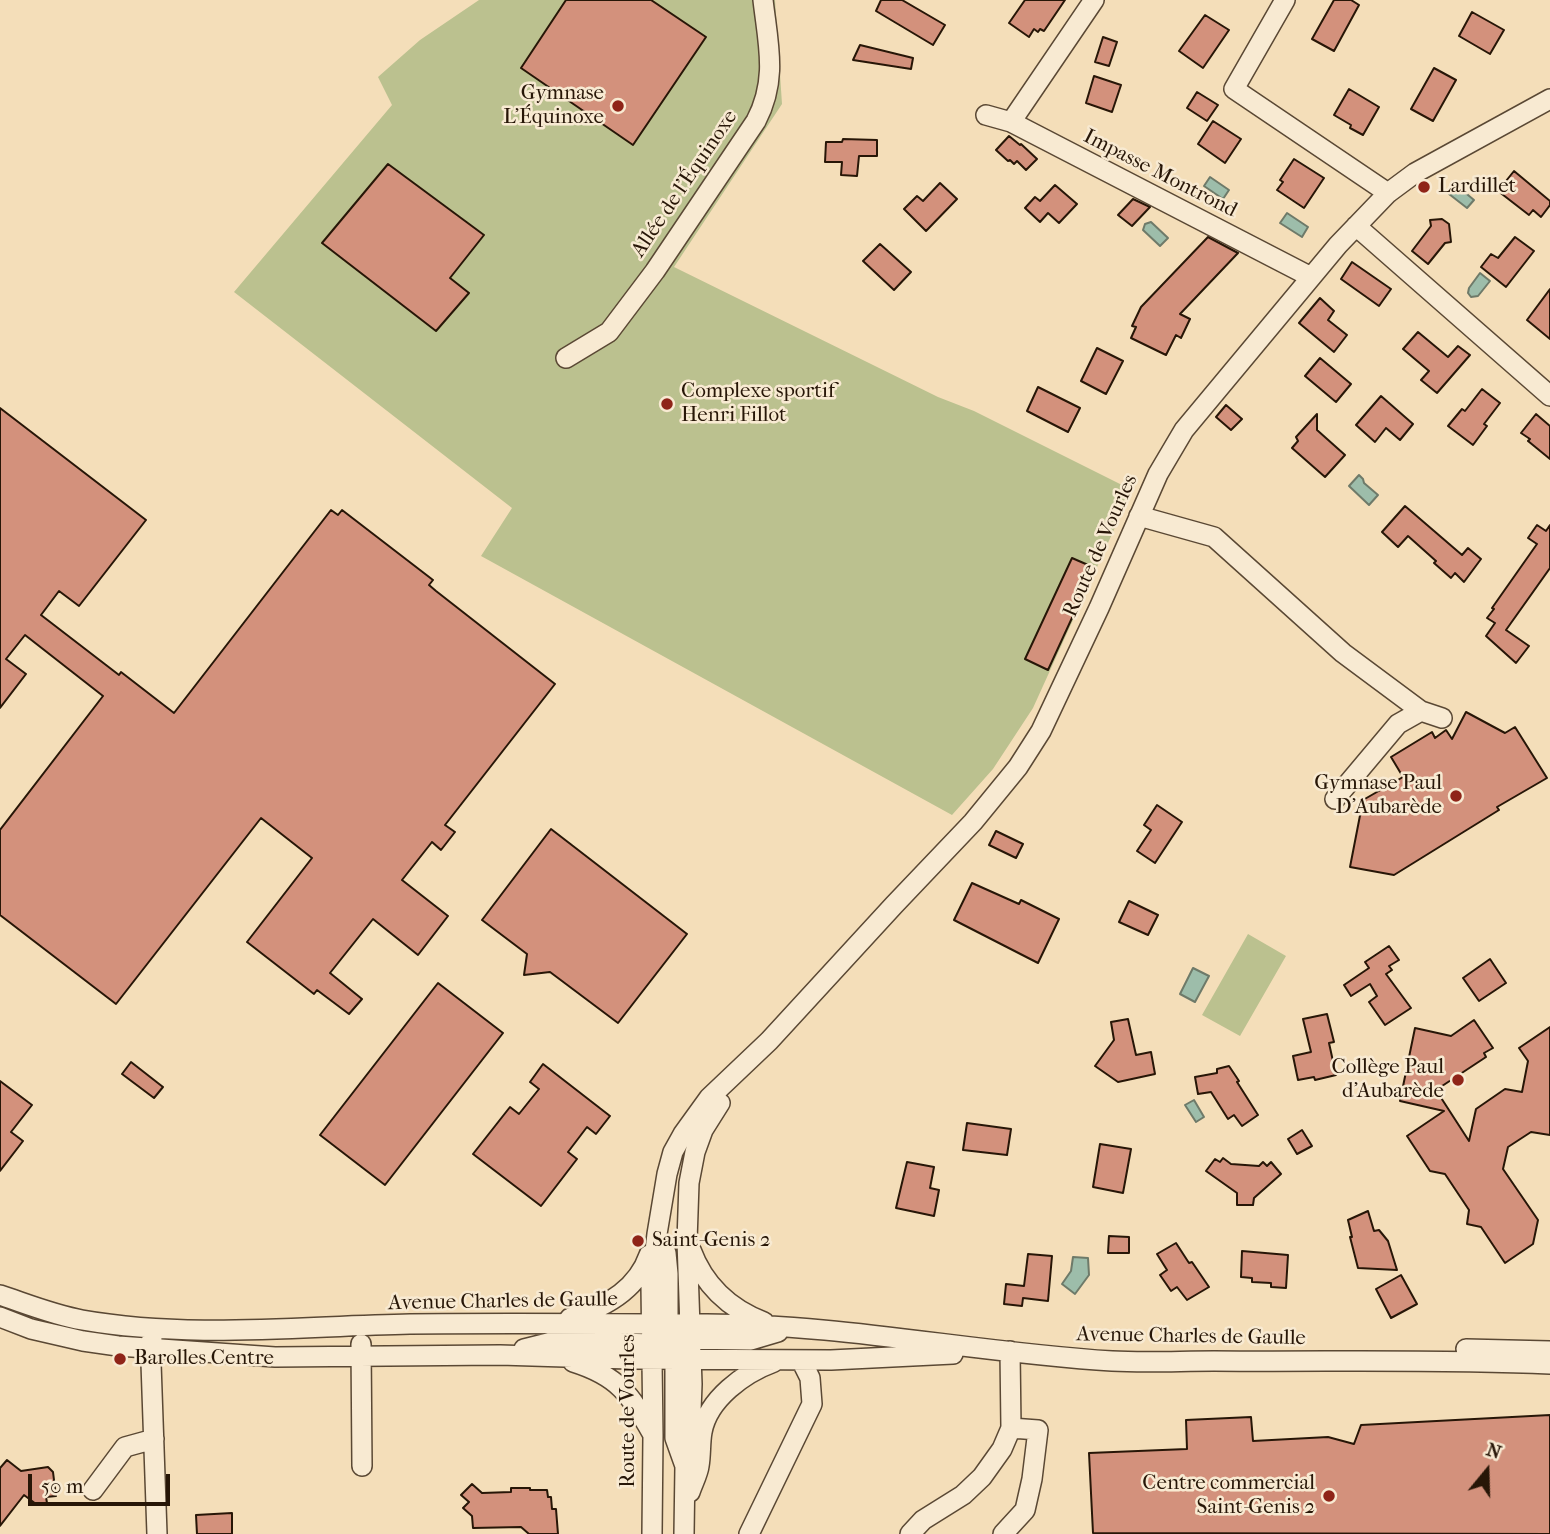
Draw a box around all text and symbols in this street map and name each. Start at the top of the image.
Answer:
place label: Gymnase L'Équinoxe [503,81,604,131]
marker: Gymnase L'Équinoxe [610,98,626,114]
street label: Allée de l'Équinoxe [626,106,744,262]
street label: Impasse Montrond [1079,124,1241,224]
place label: Lardillet [1438,174,1516,200]
marker: Lardillet [1416,179,1432,195]
place label: Complexe sportif Henri Fillot [681,379,835,429]
marker: Complexe sportif Henri Fillot [659,396,675,412]
street label: Route de Vourles [1058,471,1144,621]
place label: Gymnase Paul D'Aubarède [1314,771,1442,821]
marker: Gymnase Paul D'Aubarède [1448,788,1464,804]
place label: Collège Paul d'Aubarède [1332,1055,1444,1105]
marker: Collège Paul d'Aubarède [1450,1072,1466,1088]
place label: Saint-Genis 2 [652,1228,770,1254]
marker: Saint-Genis 2 [630,1233,646,1249]
street label: Avenue Charles de Gaulle [388,1287,618,1317]
street label: Avenue Charles de Gaulle [1076,1322,1306,1352]
street label: Route de Vourles [616,1334,642,1488]
place label: Barolles Centre [134,1346,274,1372]
marker: Barolles Centre [112,1351,128,1367]
north arrow [1452,1436,1522,1506]
text: N [1483,1438,1504,1464]
scale bar [32,1460,173,1504]
place label: Centre commercial Saint-Genis 2 [1142,1471,1315,1521]
text: 50 m [41,1474,84,1498]
marker: Centre commercial Saint-Genis 2 [1321,1488,1337,1504]

